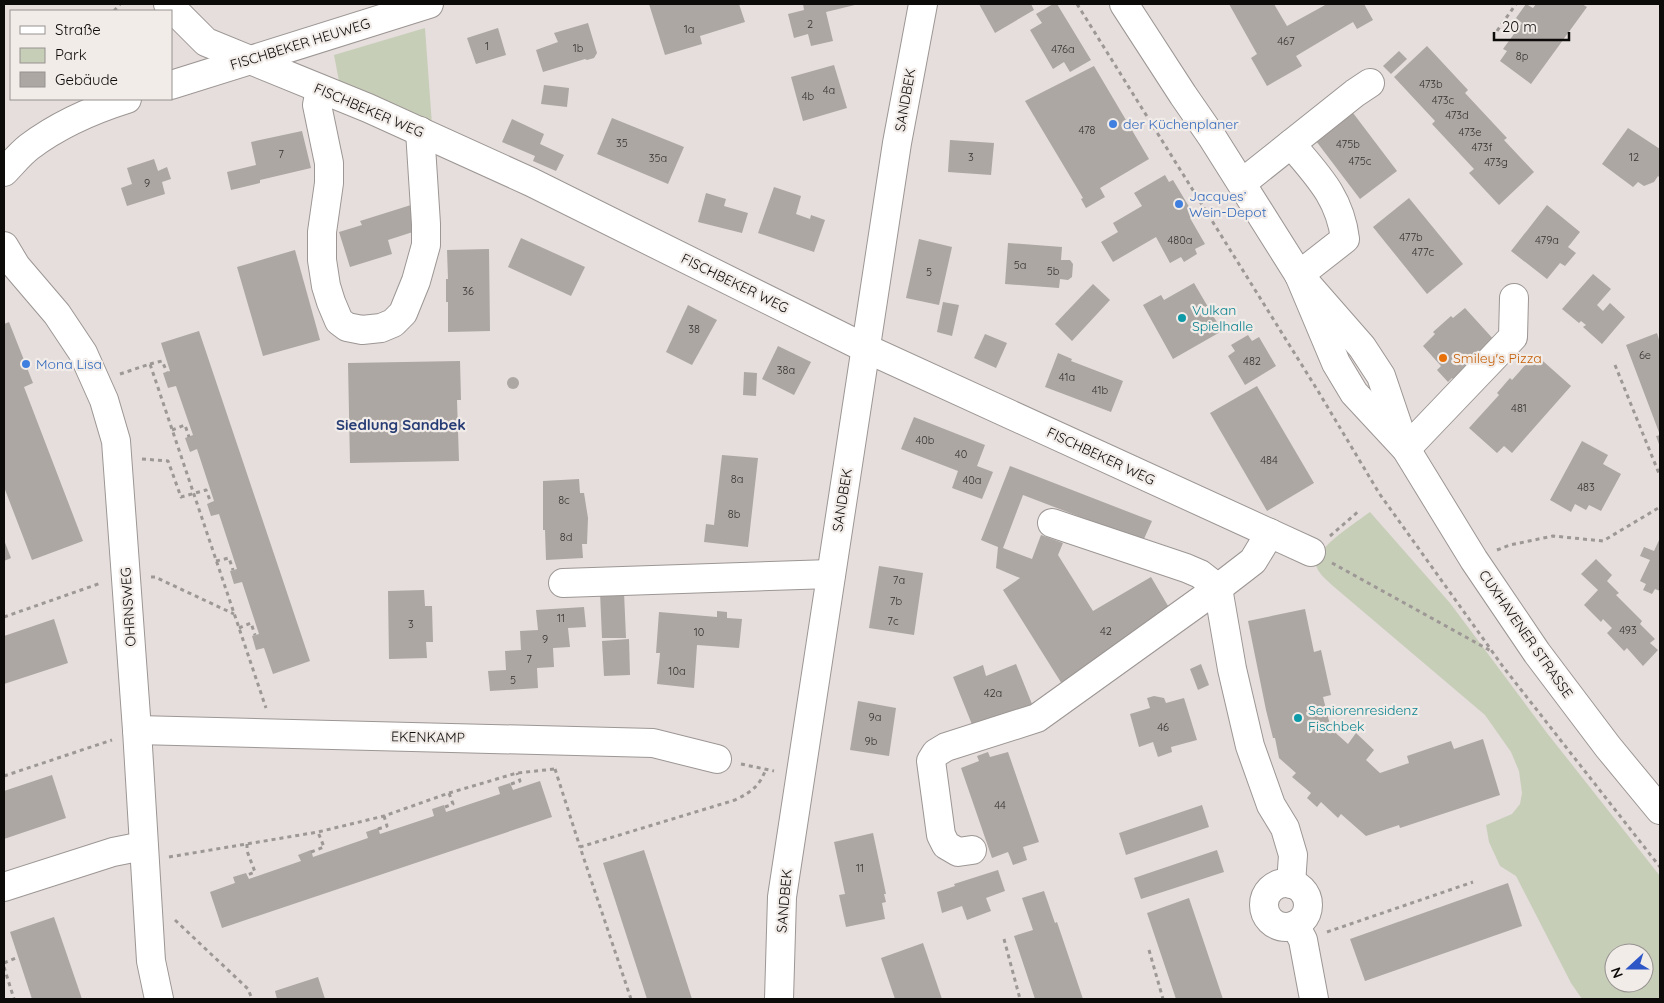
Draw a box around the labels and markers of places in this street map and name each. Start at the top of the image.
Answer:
place label: der Küchenplaner [1123,115,1239,133]
marker: der Küchenplaner [1107,118,1119,130]
place label: Jacques’ Wein-Depot [1189,187,1267,221]
marker: Jacques’ Wein-Depot [1173,198,1185,210]
place label: Vulkan Spielhalle [1192,301,1253,335]
marker: Vulkan Spielhalle [1176,312,1188,324]
place label: Smiley's Pizza [1453,349,1542,367]
marker: Smiley's Pizza [1437,352,1449,364]
place label: Mona Lisa [36,355,102,373]
marker: Mona Lisa [20,358,32,370]
place label: Seniorenresidenz Fischbek [1308,701,1418,735]
marker: Seniorenresidenz Fischbek [1292,712,1304,724]

